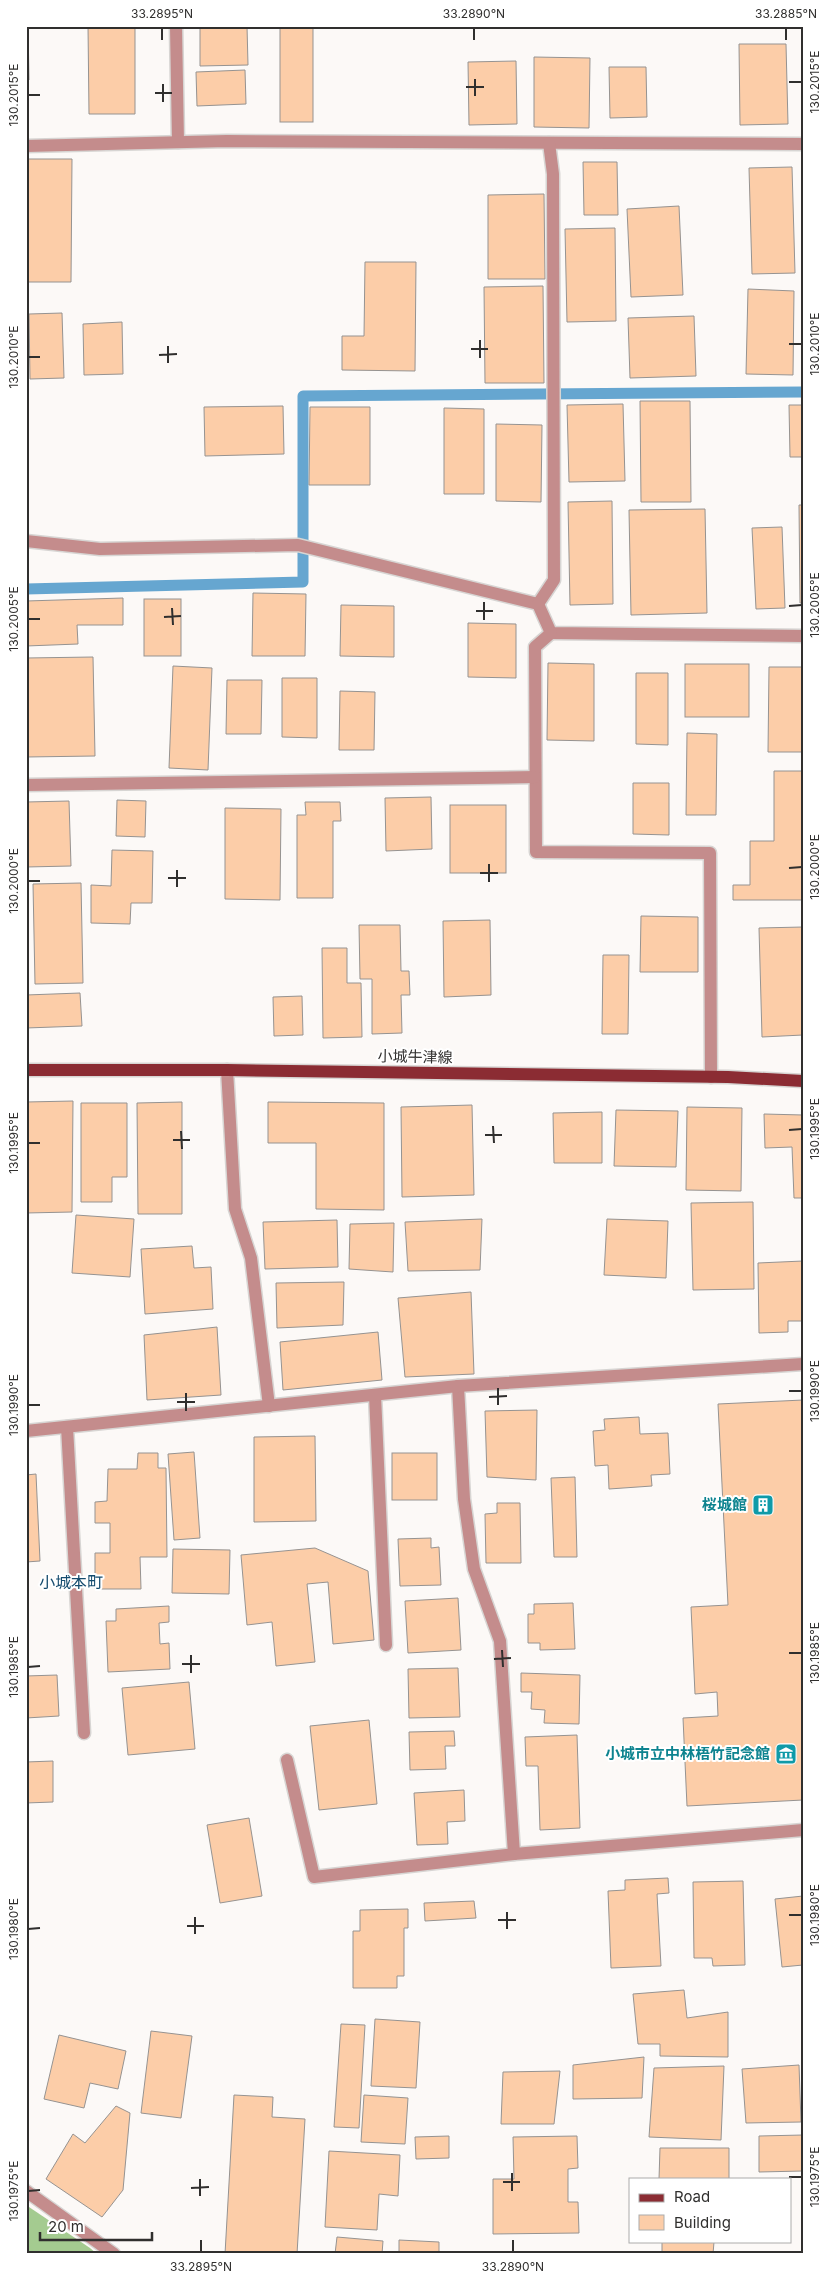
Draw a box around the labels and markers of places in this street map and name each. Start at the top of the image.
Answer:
building icon: 桜城館 [751,1493,775,1517]
place label: 桜城館 [702,1495,747,1514]
museum icon: 小城市立中林梧竹記念館 [774,1742,798,1766]
place label: 小城市立中林梧竹記念館 [605,1744,770,1763]

